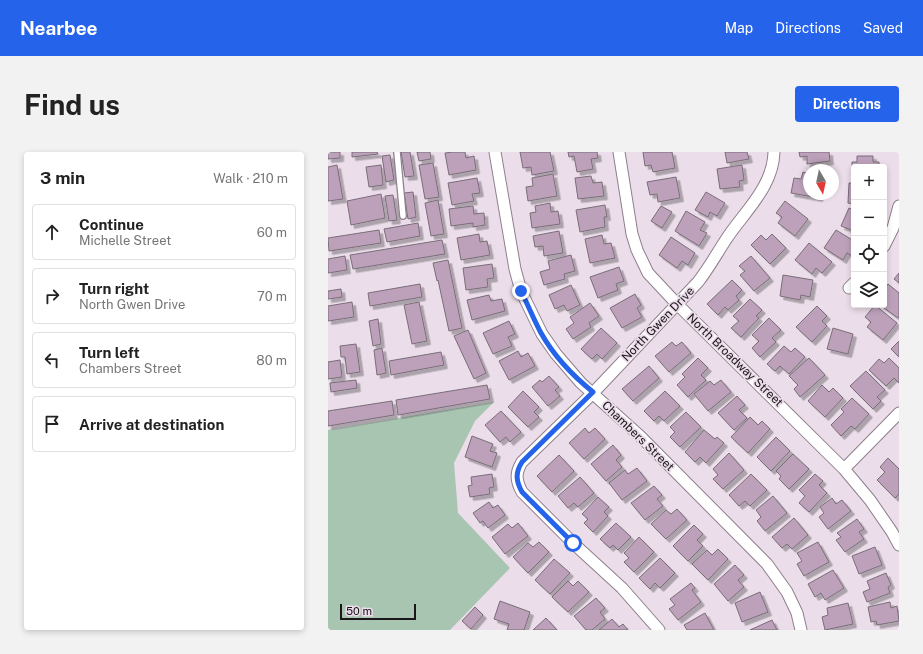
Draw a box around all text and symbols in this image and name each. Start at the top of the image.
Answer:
text: Nearbee [20,17,98,39]
text: Map [725,20,753,36]
text: Directions [775,20,841,36]
text: Saved [863,20,903,36]
button: Directions [795,86,899,122]
text: Find us [24,88,120,121]
north arrow [803,164,839,200]
map controls [851,164,887,308]
button: + [851,164,887,200]
text: 3 min [40,168,85,188]
text: Walk · 210 m [213,171,288,186]
button: − [851,200,887,236]
text: Continue [79,216,144,233]
icon: ahead [41,221,63,243]
text: 60 m [257,225,287,240]
text: Michelle Street [79,233,171,248]
button: locate [851,236,887,272]
button: layers [851,272,887,308]
text: Turn right [79,280,149,297]
route end [512,282,530,300]
street label: North Gwen Drive [619,284,697,364]
icon: right [41,285,63,307]
text: 70 m [257,289,287,304]
text: North Gwen Drive [79,297,185,312]
street label: North Broadway Street [684,311,786,410]
text: Turn left [79,344,140,361]
icon: left [41,349,63,371]
text: 80 m [256,353,287,368]
text: Chambers Street [79,361,182,376]
street label: Chambers Street [599,398,677,474]
icon: arrive [41,413,63,435]
text: Arrive at destination [79,416,224,433]
route start [564,534,582,552]
scale bar [340,602,416,621]
text: 50 m [346,605,372,617]

